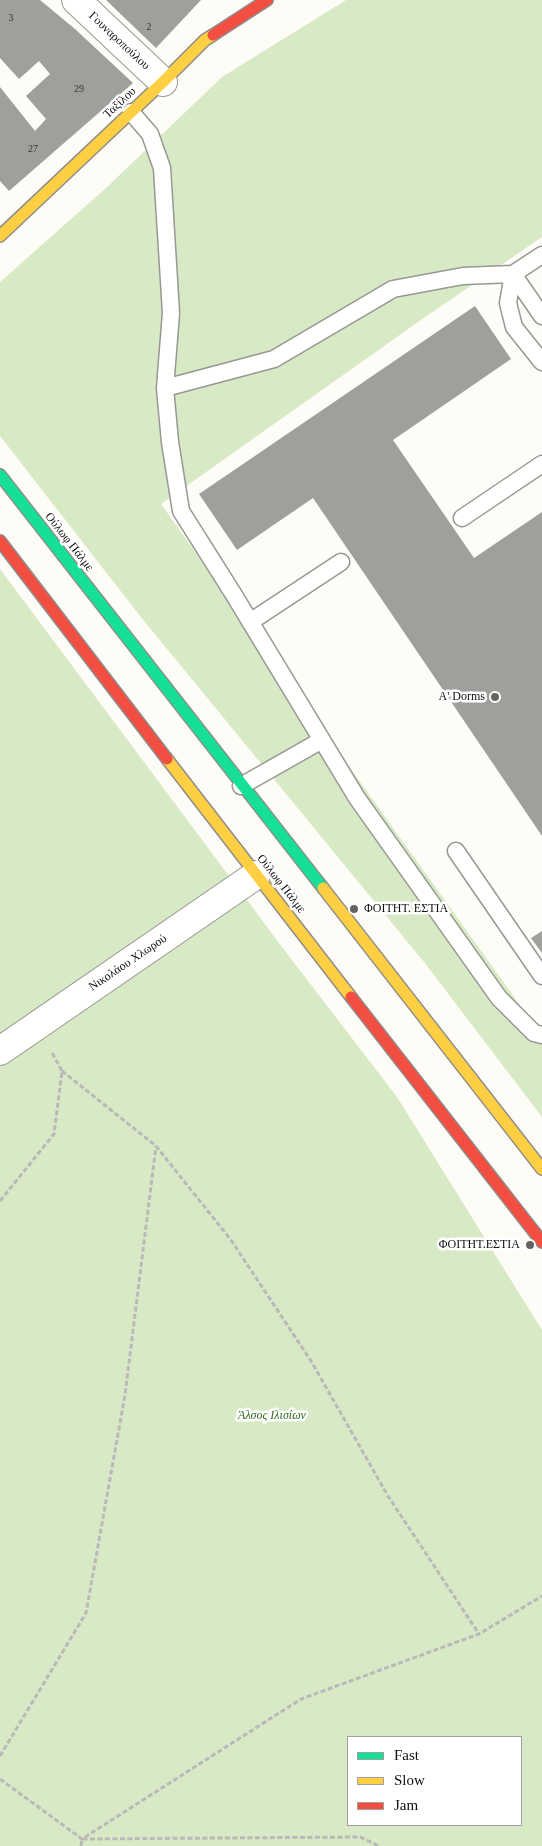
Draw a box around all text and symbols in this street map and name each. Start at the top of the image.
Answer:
street label: Γουναροπούλου [85,9,153,73]
house number: 3 [8,12,14,24]
house number: 2 [146,21,152,33]
house number: 29 [74,83,84,95]
street label: Ταξίλου [101,84,139,122]
house number: 27 [28,143,38,155]
street label: Ούλωφ Πάλμε [42,510,96,574]
place label: A' Dorms [439,690,485,704]
marker: A' Dorms [489,691,501,703]
street label: Ούλωφ Πάλμε [254,852,308,916]
place label: ΦΟΙΤΗΤ. ΕΣΤΙΑ [364,902,448,916]
marker: ΦΟΙΤΗΤ. ΕΣΤΙΑ [348,903,360,915]
street label: Νικολάου Χλωρού [86,932,170,994]
place label: ΦΟΙΤΗΤ.ΕΣΤΙΑ [439,1238,520,1252]
marker: ΦΟΙΤΗΤ.ΕΣΤΙΑ [524,1239,536,1251]
park label: Άλσος Ιλισίων [238,1409,306,1423]
legend [347,1736,522,1826]
text: Fast [394,1747,419,1763]
text: Slow [394,1772,425,1788]
text: Jam [394,1797,418,1813]

